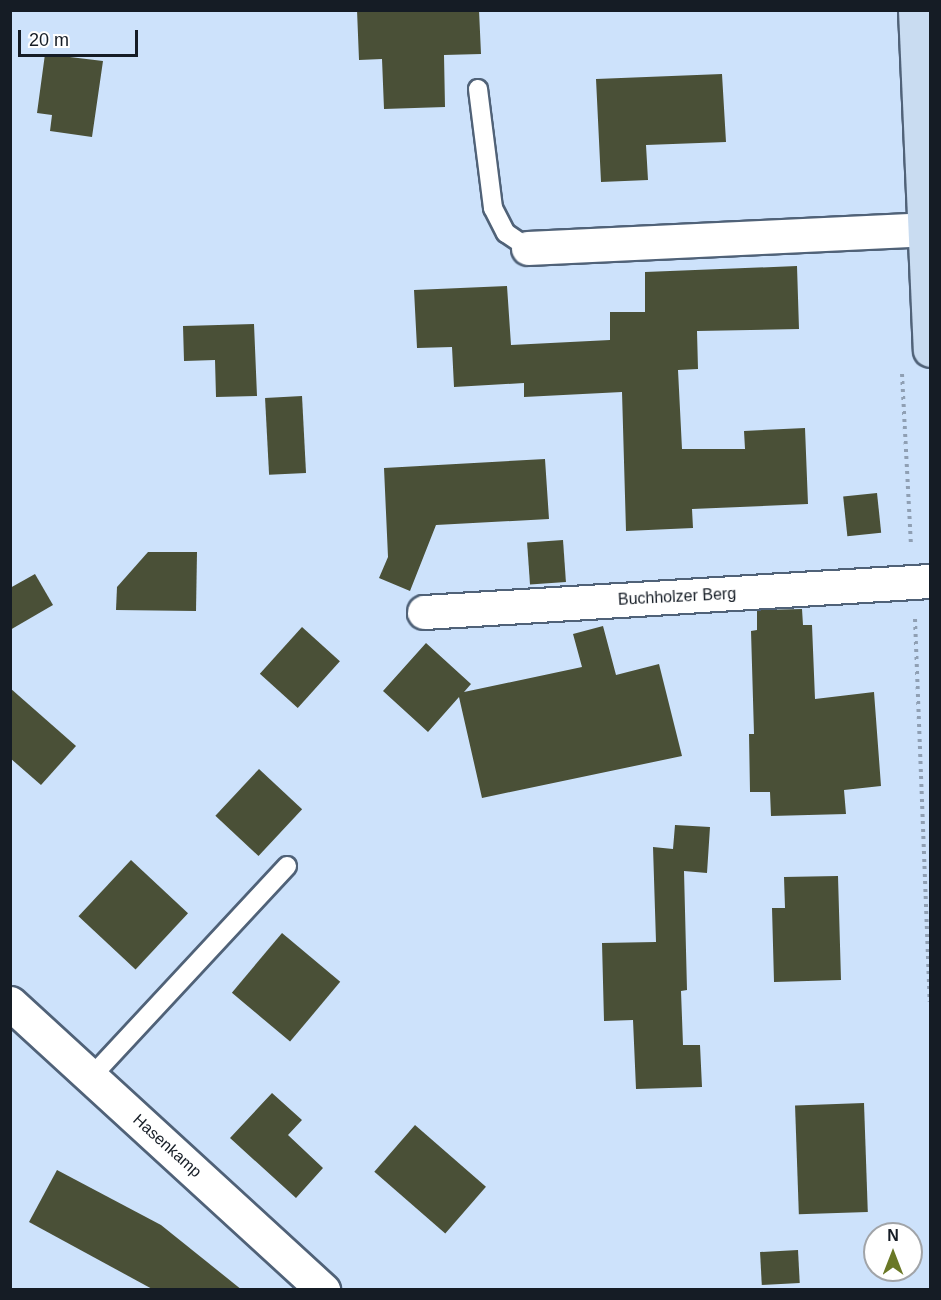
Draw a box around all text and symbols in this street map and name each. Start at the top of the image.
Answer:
scale bar [21,18,141,56]
text: 20 m [29,30,69,50]
street label: Buchholzer Berg [617,584,737,610]
street label: Hasenkamp [129,1110,205,1182]
north arrow [863,1222,923,1282]
text: N [887,1227,899,1244]

